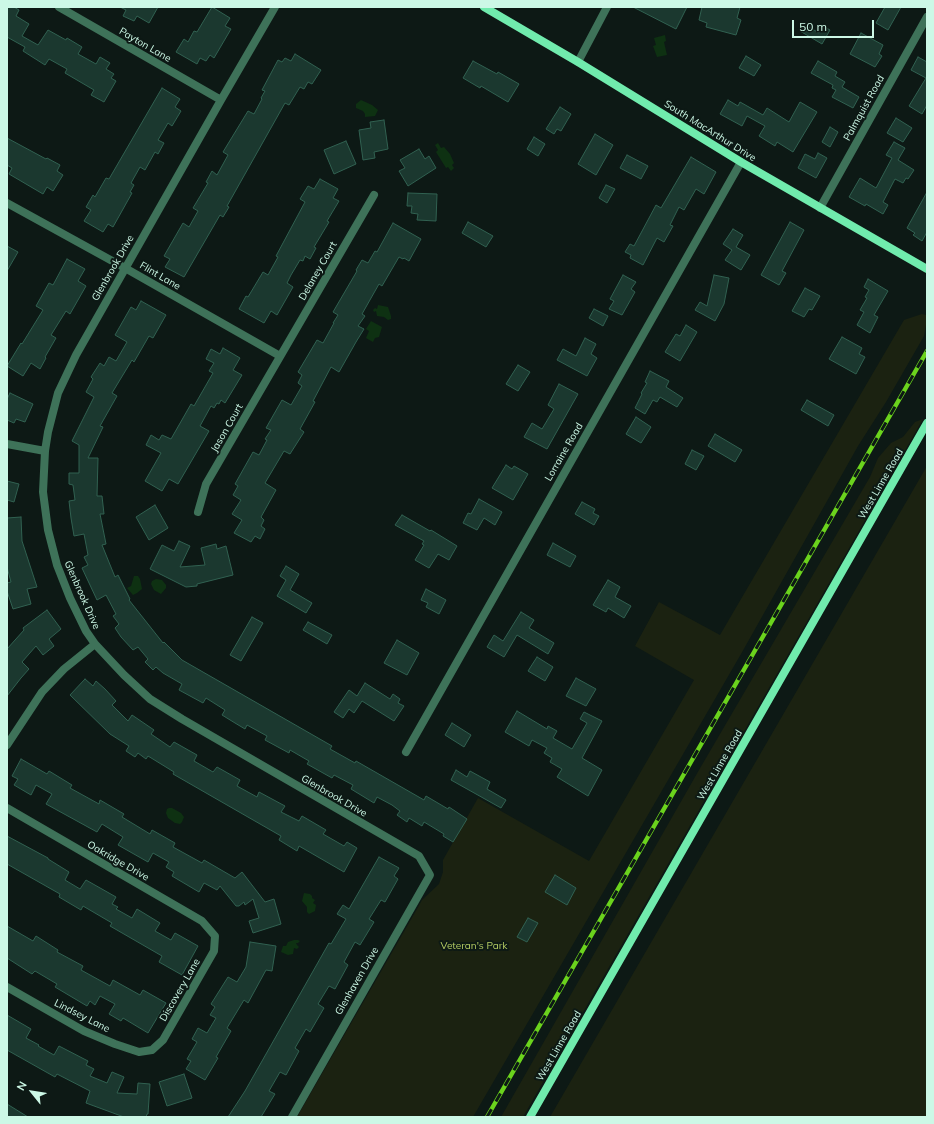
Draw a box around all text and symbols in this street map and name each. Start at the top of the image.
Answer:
scale bar [794,12,876,38]
text: 50 m [799,19,827,34]
street label: Payton Lane [117,25,173,65]
street label: Palmquist Road [841,73,887,143]
street label: South MacArthur Drive [662,98,758,164]
street label: Glenbrook Drive [89,233,137,303]
street label: Delaney Court [296,240,340,302]
street label: Flint Lane [137,260,183,292]
street label: Jason Court [208,402,246,454]
street label: Lorraine Road [543,421,585,483]
street label: West Linne Road [856,447,906,521]
street label: Glenbrook Drive [61,559,103,631]
street label: West Linne Road [695,728,745,802]
street label: Glenbrook Drive [299,772,369,820]
street label: Oakridge Drive [85,839,151,883]
park label: Veteran's Park [441,940,507,952]
street label: Glenhaven Drive [333,945,381,1017]
street label: Discovery Lane [157,956,203,1024]
street label: Lindsey Lane [52,997,112,1035]
street label: West Linne Road [534,1009,584,1083]
north arrow [12,1072,52,1112]
text: N [13,1079,30,1093]

